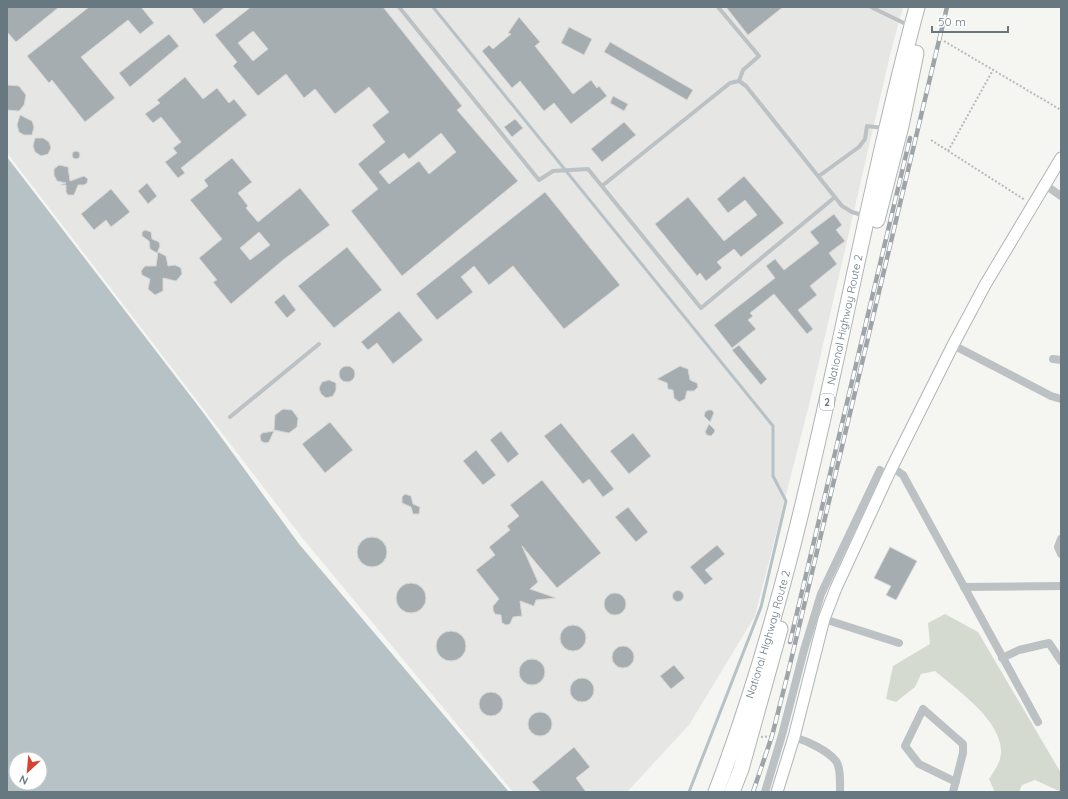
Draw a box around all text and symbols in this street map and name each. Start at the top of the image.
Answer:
scale bar [932,8,1008,34]
text: 50 m [938,14,966,29]
street label: National Highway Route 2 [824,253,866,386]
road number: 2 [820,394,834,410]
street label: National Highway Route 2 [742,569,793,700]
north arrow [8,751,48,791]
text: N [17,772,30,788]

